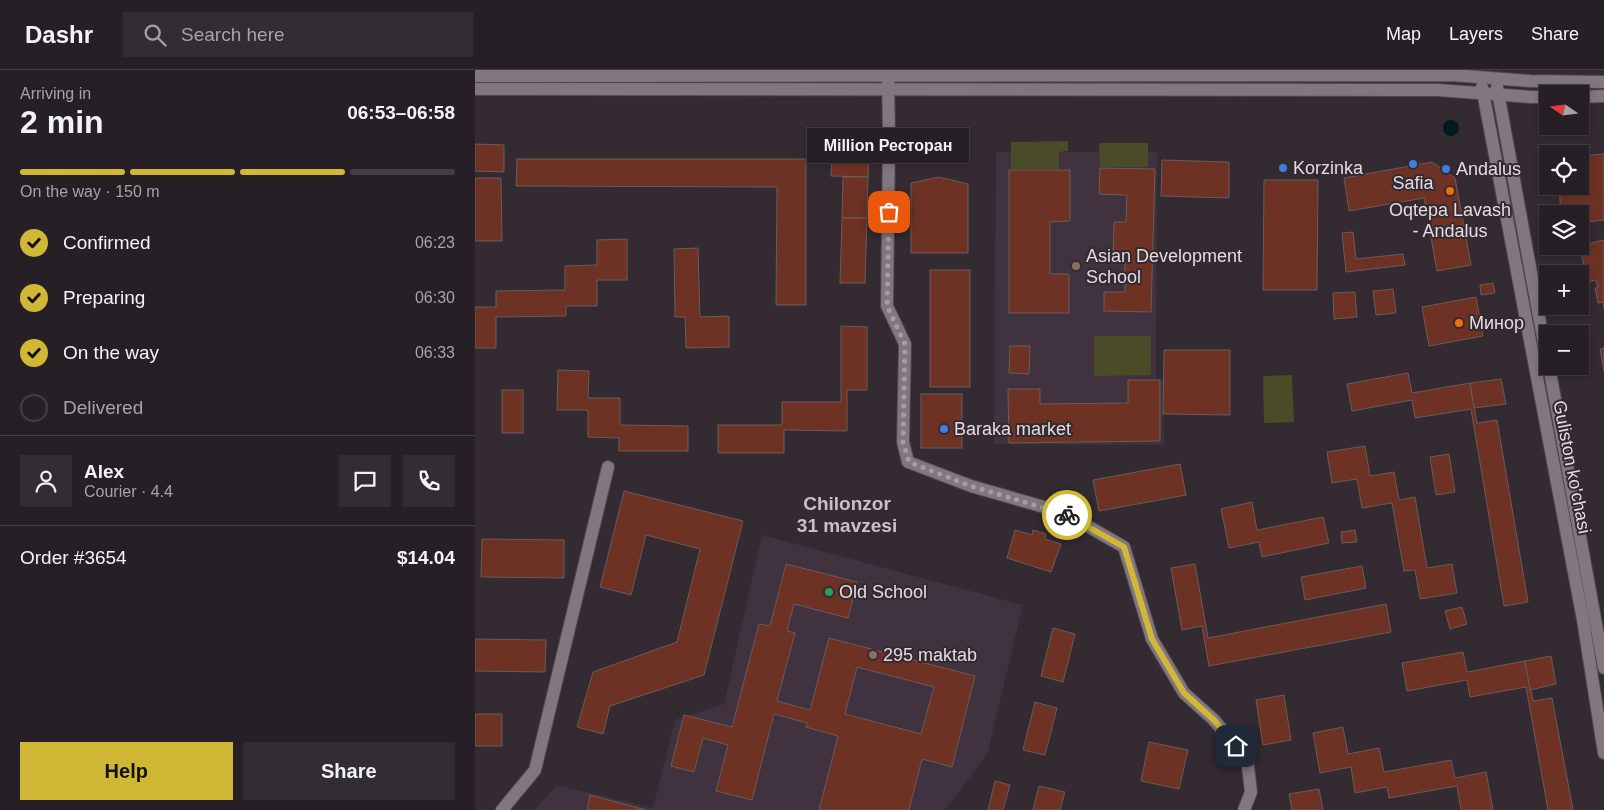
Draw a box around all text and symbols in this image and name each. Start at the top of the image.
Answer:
search box [123,12,473,57]
text: Dashr [25,21,93,48]
icon: search [141,21,169,49]
text: Search here [181,24,285,45]
text: Map [1386,24,1421,44]
text: Layers [1449,24,1503,44]
text: Share [1531,24,1579,44]
text: Arriving in [20,85,91,102]
north arrow [1539,85,1589,135]
map controls [1539,85,1589,375]
text: 06:53–06:58 [347,102,455,123]
text: 2 min [20,104,104,140]
callout: Million Ресторан [808,127,970,162]
text: Million Ресторан [824,137,952,154]
button: locate [1539,145,1589,195]
place label: Korzinka [1293,158,1364,178]
marker: Safia [1407,158,1419,170]
place label: Andalus [1456,159,1521,179]
marker: Korzinka [1277,162,1289,174]
marker: Andalus [1440,163,1452,175]
place label: Safia [1392,173,1435,193]
text: On the way · 150 m [20,183,160,200]
marker: Oqtepa Lavash - Andalus [1444,185,1456,197]
pin [868,191,910,233]
icon: bag [875,198,903,226]
place label: Oqtepa Lavash - Andalus [1389,200,1511,241]
button: layers [1539,205,1589,255]
icon: check [20,229,48,257]
text: Confirmed [63,232,151,253]
text: 06:23 [415,234,455,251]
place label: Asian Development School [1086,246,1242,287]
marker: Asian Development School [1070,260,1082,272]
button: + [1539,265,1589,315]
icon: check [20,284,48,312]
text: Preparing [63,287,145,308]
text: 06:30 [415,289,455,306]
place label: Минор [1469,313,1524,333]
marker: Минор [1453,317,1465,329]
button: − [1539,325,1589,375]
icon: check [20,339,48,367]
text: On the way [63,342,159,363]
text: 06:33 [415,344,455,361]
text: Delivered [63,397,143,418]
street label: Guliston ko'chasi [1549,399,1595,535]
place label: Baraka market [954,419,1071,439]
marker: Baraka market [938,423,950,435]
button: person [20,455,72,507]
button: chat [339,455,391,507]
button: phone [403,455,455,507]
text: Alex [84,461,124,482]
text: Courier · 4.4 [84,483,173,500]
courier [1042,490,1092,540]
district label: Chilonzor 31 mavzesi [797,493,897,536]
icon: bike [1053,501,1081,529]
text: Order #3654 [20,547,127,568]
text: $14.04 [397,547,455,568]
place label: Old School [839,582,927,602]
marker: Old School [823,586,835,598]
place label: 295 maktab [883,645,977,665]
marker: 295 maktab [867,649,879,661]
pin [1215,725,1257,767]
icon: home [1222,732,1250,760]
button: Help [20,742,233,800]
button: Share [243,742,455,800]

